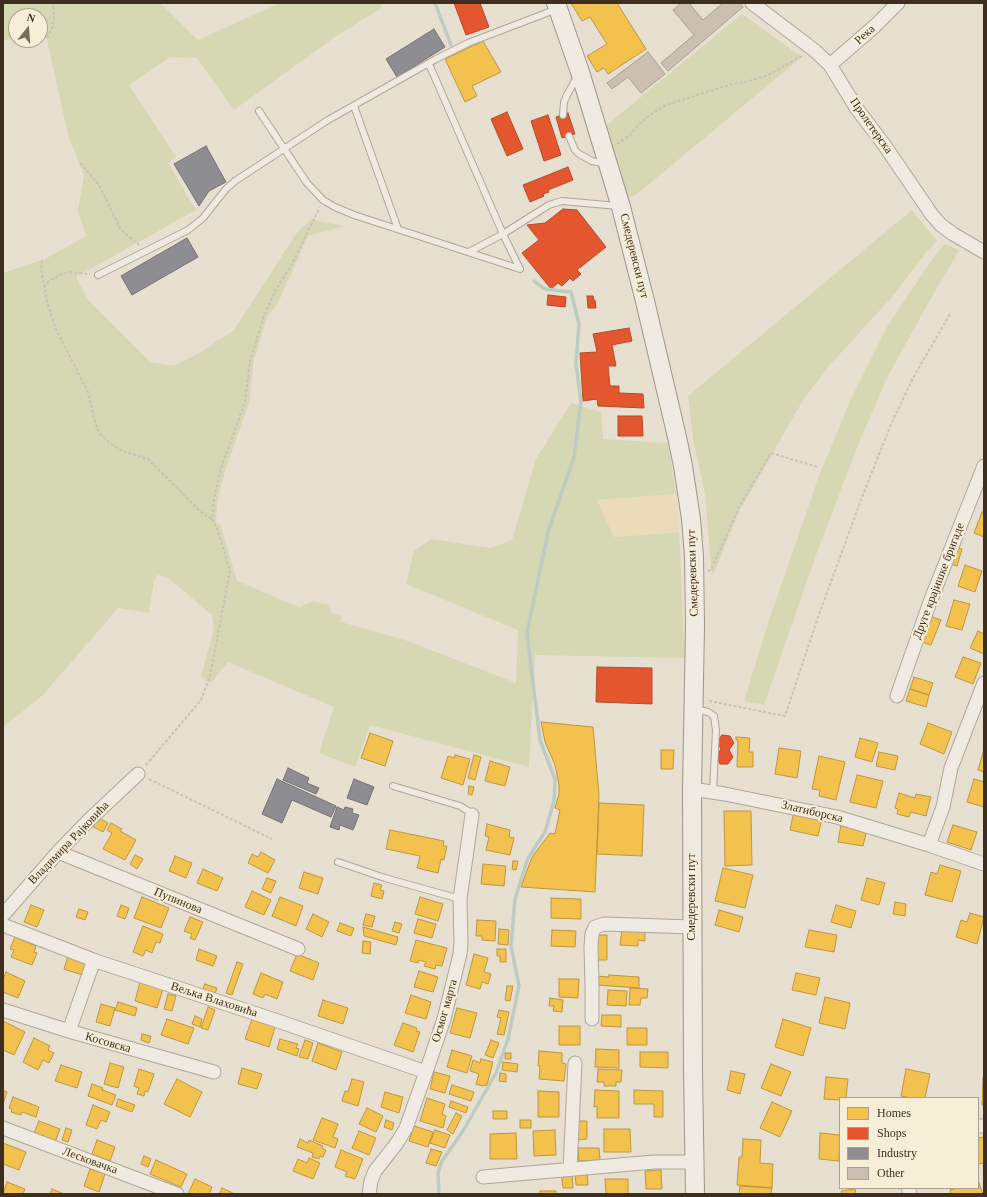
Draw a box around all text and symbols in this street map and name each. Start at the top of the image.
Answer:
north arrow [8,8,48,48]
text: N [26,11,37,24]
street label: Река [852,22,878,48]
street label: Пролетерска [847,95,895,157]
street label: Смедеревски пут [616,212,652,300]
street label: Друге крајишке бригаде [910,521,968,641]
street label: Смедеревски пут [684,529,702,617]
street label: Владимира Рајковића [26,798,112,888]
street label: Златиборска [780,798,844,826]
street label: Смедеревски пут [685,853,699,941]
street label: Пупинова [152,885,204,917]
street label: Осмог марта [429,978,461,1044]
street label: Вељка Влаховића [169,979,259,1021]
street label: Косовска [83,1030,133,1056]
legend [839,1097,979,1189]
text: Homes [877,1106,911,1120]
text: Shops [877,1126,906,1140]
street label: Лесковачка [60,1144,120,1178]
text: Industry [877,1146,917,1160]
text: Other [877,1166,904,1180]

